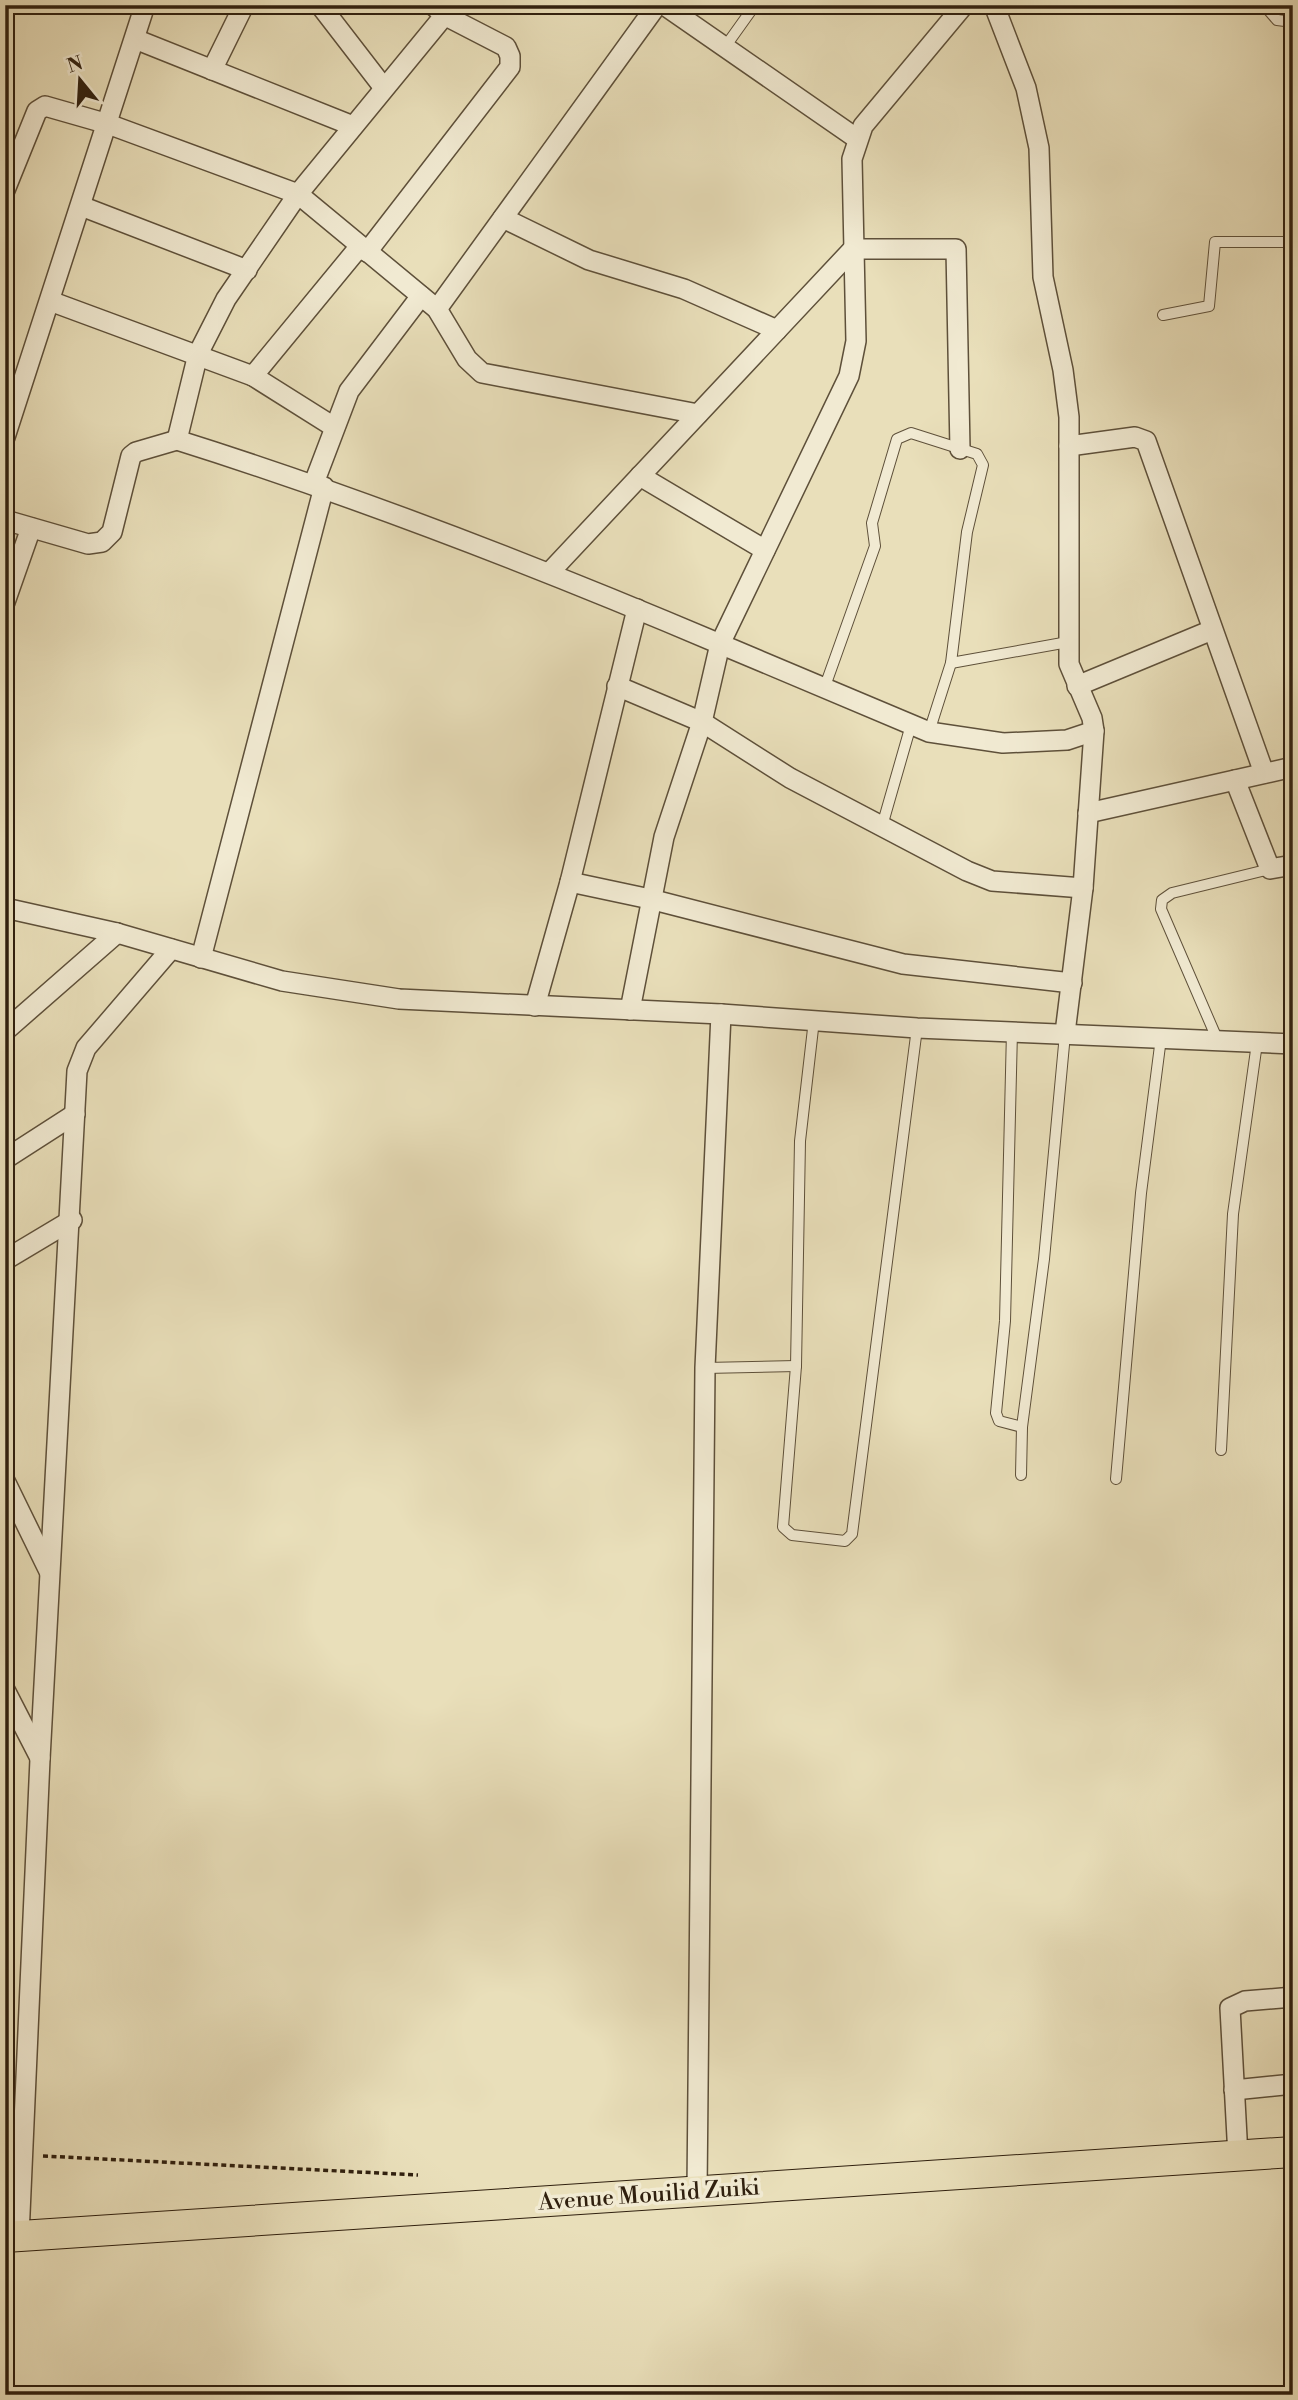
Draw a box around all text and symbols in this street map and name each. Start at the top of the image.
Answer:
north arrow [46,46,116,116]
text: N [64,51,86,79]
street label: Avenue Mouilid Zuiki [536,2173,761,2217]

